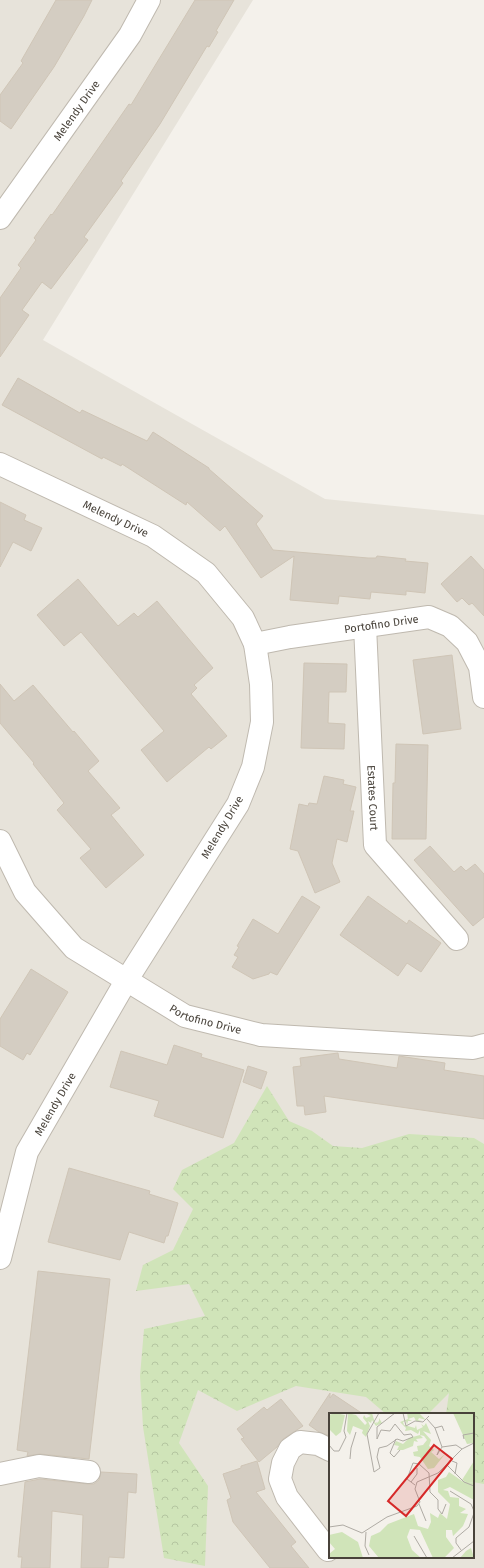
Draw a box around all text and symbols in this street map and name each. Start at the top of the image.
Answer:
street label: Melendy Drive [51,78,103,143]
street label: Melendy Drive [81,498,150,540]
street label: Portofino Drive [343,613,419,636]
street label: Estates Court [364,765,380,831]
street label: Melendy Drive [199,794,246,861]
street label: Portofino Drive [167,1002,243,1037]
street label: Melendy Drive [32,1070,79,1138]
inset map [329,1413,474,1558]

